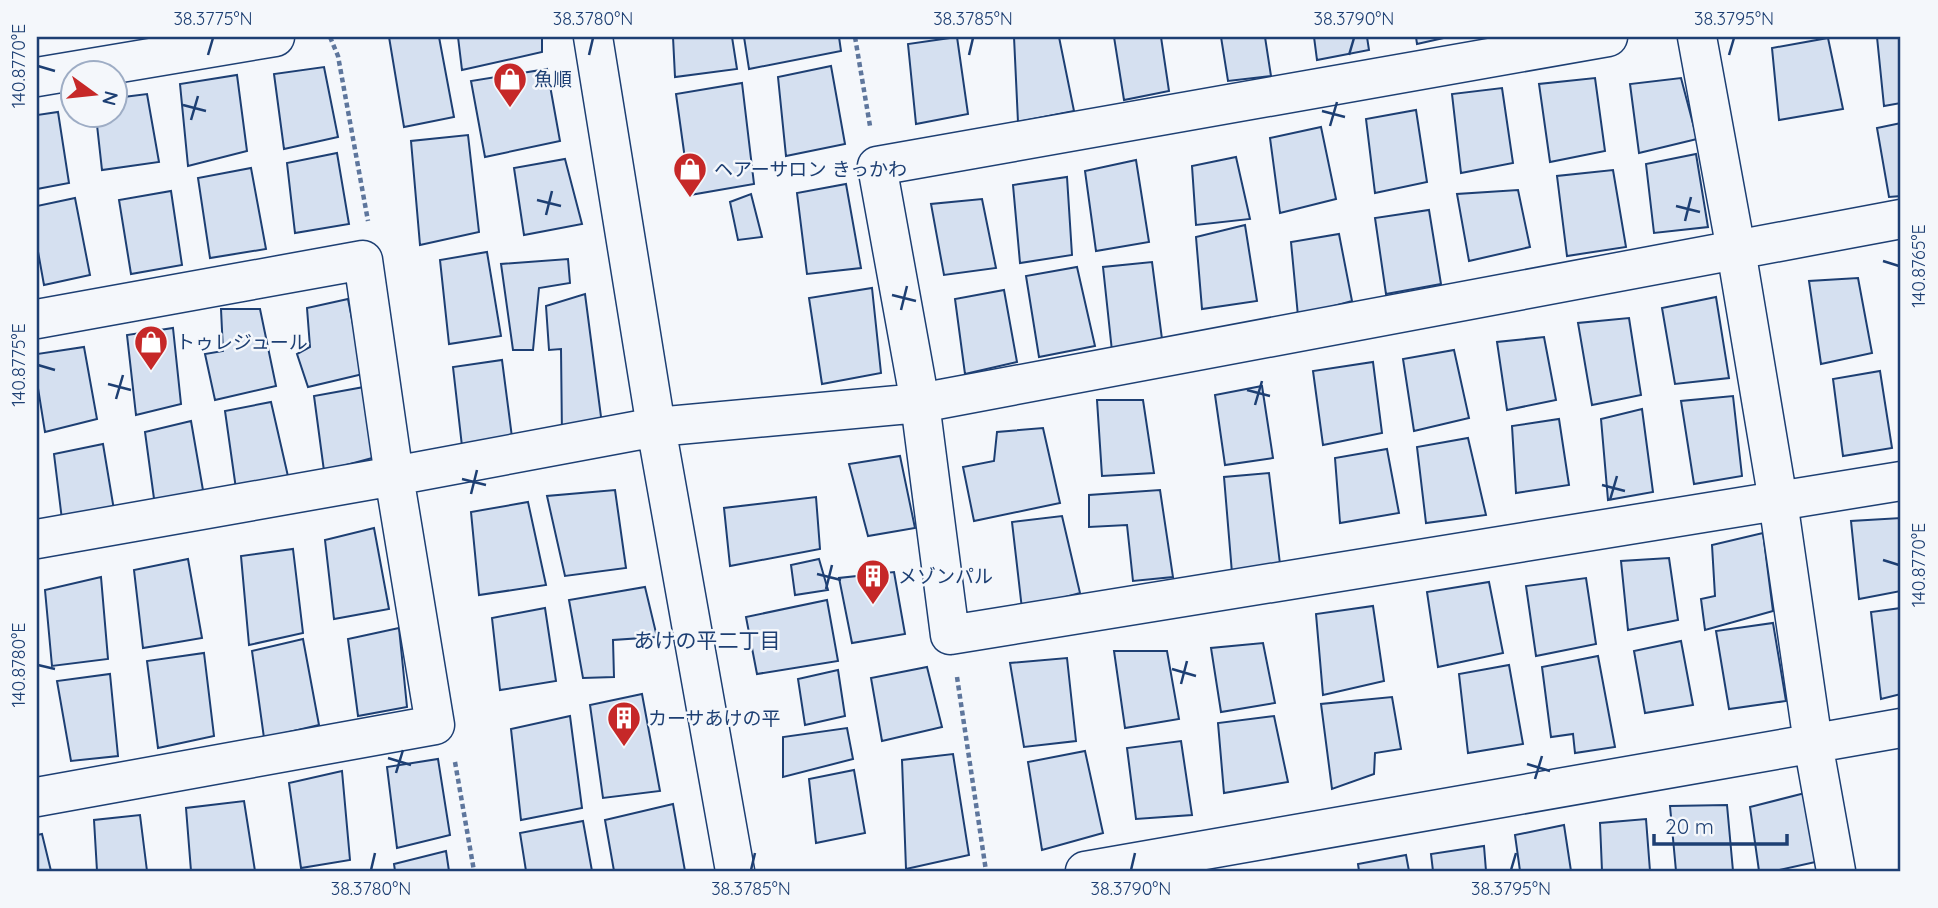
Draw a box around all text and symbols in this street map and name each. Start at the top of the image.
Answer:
text: 38.3775°N [173,7,253,30]
text: 38.3780°N [553,7,633,30]
text: 38.3785°N [933,7,1013,30]
text: 38.3790°N [1314,7,1394,30]
text: 38.3795°N [1694,7,1774,30]
text: 140.8770°E [7,24,30,108]
north arrow [60,60,130,130]
shop icon: 魚順 [491,60,529,109]
place label: 魚順 [534,67,572,91]
text: N [97,89,124,108]
shop icon: ヘアーサロン きっかわ [671,150,709,199]
place label: ヘアーサロン きっかわ [714,157,907,181]
text: 140.8765°E [1907,224,1930,308]
text: 140.8775°E [7,323,30,407]
shop icon: トゥレジュール [132,323,170,372]
place label: トゥレジュール [176,330,308,354]
text: 140.8770°E [1907,523,1930,607]
building icon: メゾンパル [854,557,892,606]
place label: メゾンパル [898,564,993,588]
text: 140.8780°E [7,623,30,707]
district label: あけの平二丁目 [634,627,781,653]
building icon: カーサあけの平 [605,699,643,748]
place label: カーサあけの平 [648,706,781,730]
scale bar [1654,803,1787,847]
text: 20 m [1665,813,1714,839]
text: 38.3780°N [331,877,411,900]
text: 38.3785°N [711,877,791,900]
text: 38.3790°N [1091,877,1171,900]
text: 38.3795°N [1471,877,1551,900]

